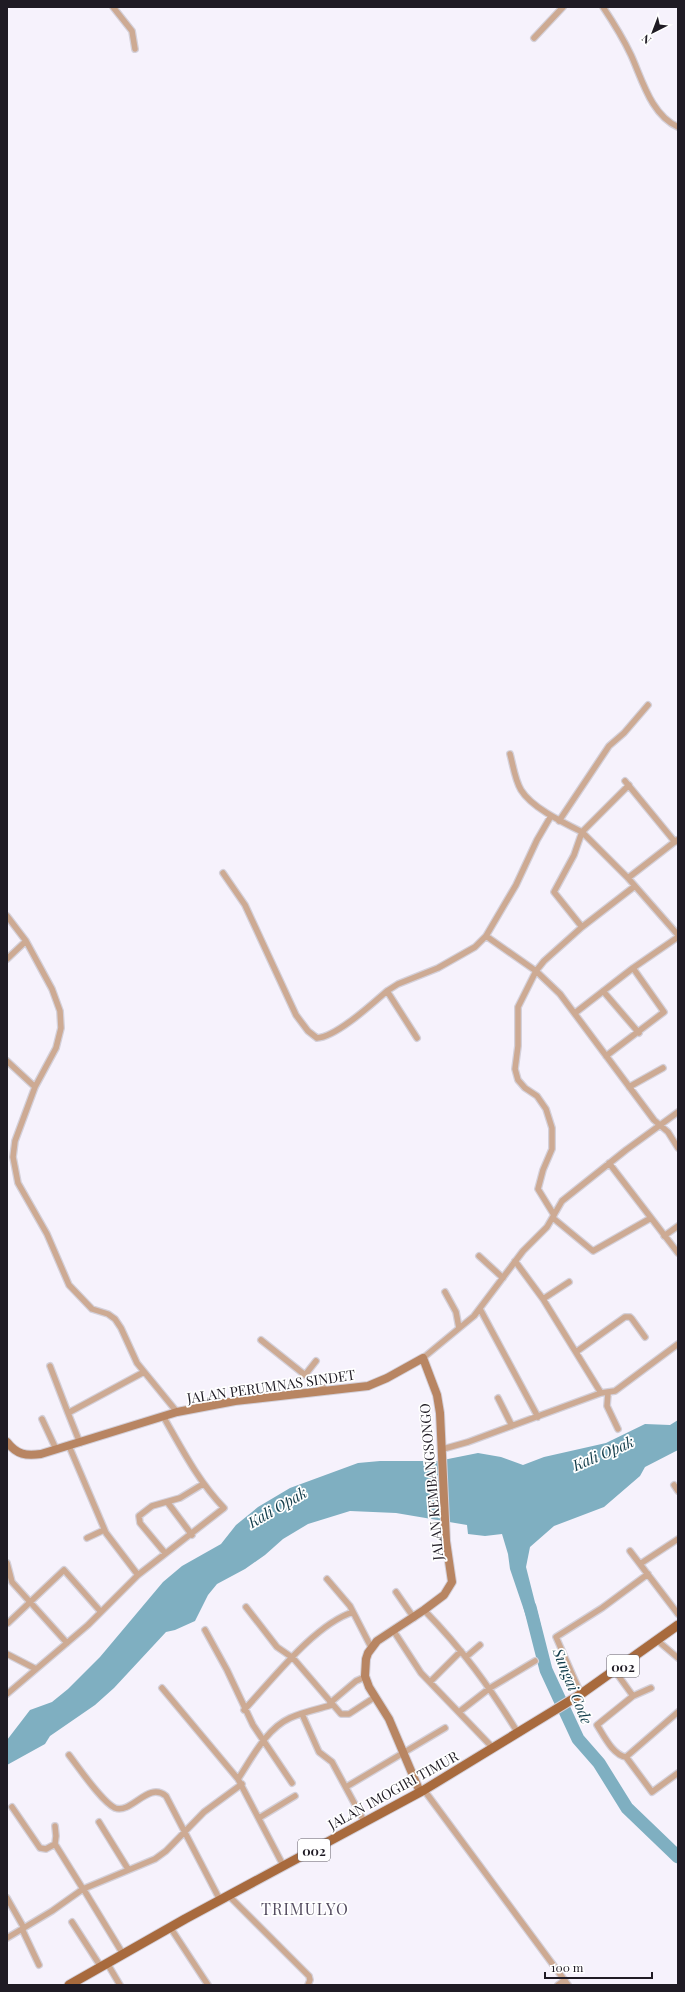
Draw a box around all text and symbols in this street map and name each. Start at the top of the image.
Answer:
north arrow [633,12,673,52]
text: N [638,32,654,48]
street label: JALAN PERUMNAS SINDET [185,1365,357,1407]
street label: JALAN KEMBANGSONGO [415,1403,447,1562]
water label: Kali Opak [568,1431,637,1475]
water label: Kali Opak [243,1482,310,1532]
water label: Sungai Code [548,1644,598,1728]
road number: 002 [607,1655,639,1677]
street label: JALAN IMOGIRI TIMUR [324,1746,462,1834]
road number: 002 [298,1839,330,1861]
district label: TRIMULYO [261,1898,349,1919]
scale bar [545,1954,652,1980]
text: 100 m [551,1959,584,1975]

